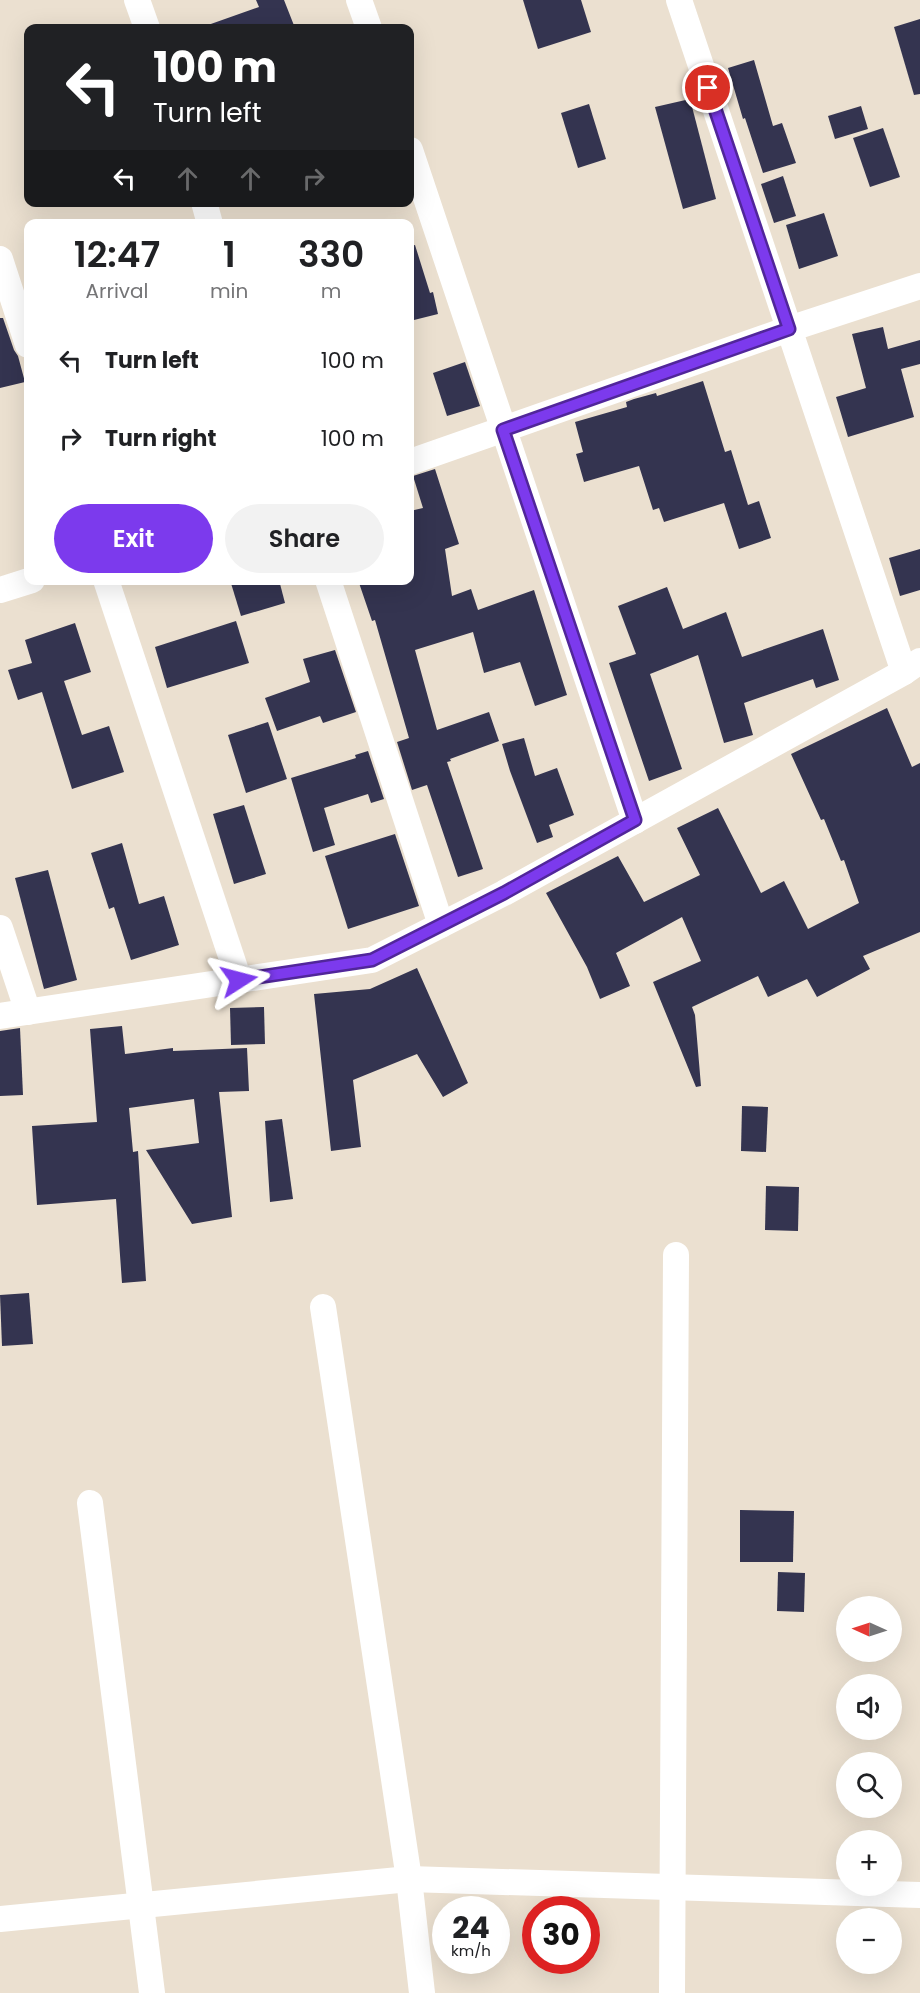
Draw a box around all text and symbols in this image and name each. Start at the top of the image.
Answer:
text: 100 m [153,38,277,97]
icon: left [54,48,132,126]
pin [682,62,733,113]
icon: arrive [691,71,724,104]
text: Turn left [153,94,262,131]
icon: left [108,162,141,195]
icon: ahead [171,162,204,195]
icon: ahead [234,162,267,195]
icon: right [297,162,330,195]
text: 12:47 [74,229,160,280]
text: 1 [223,229,236,280]
text: 330 [298,229,364,280]
text: Arrival [86,277,148,305]
text: min [210,277,248,305]
text: m [321,277,341,305]
icon: left [54,344,87,377]
text: Turn left [105,345,199,376]
text: 100 m [321,345,384,376]
icon: right [54,422,87,455]
text: Turn right [105,423,216,454]
text: 100 m [321,423,384,454]
button: Exit [54,504,213,573]
button: Share [225,504,384,573]
position arrow [207,948,271,1012]
north arrow [836,1596,902,1662]
map controls [836,1596,902,1974]
button: sound [836,1674,902,1740]
button: search [836,1752,902,1818]
button: + [836,1830,902,1896]
speed limit sign: 30 [522,1896,600,1974]
text: 24 [452,1906,490,1949]
button: − [836,1908,902,1974]
text: km/h [451,1940,491,1961]

